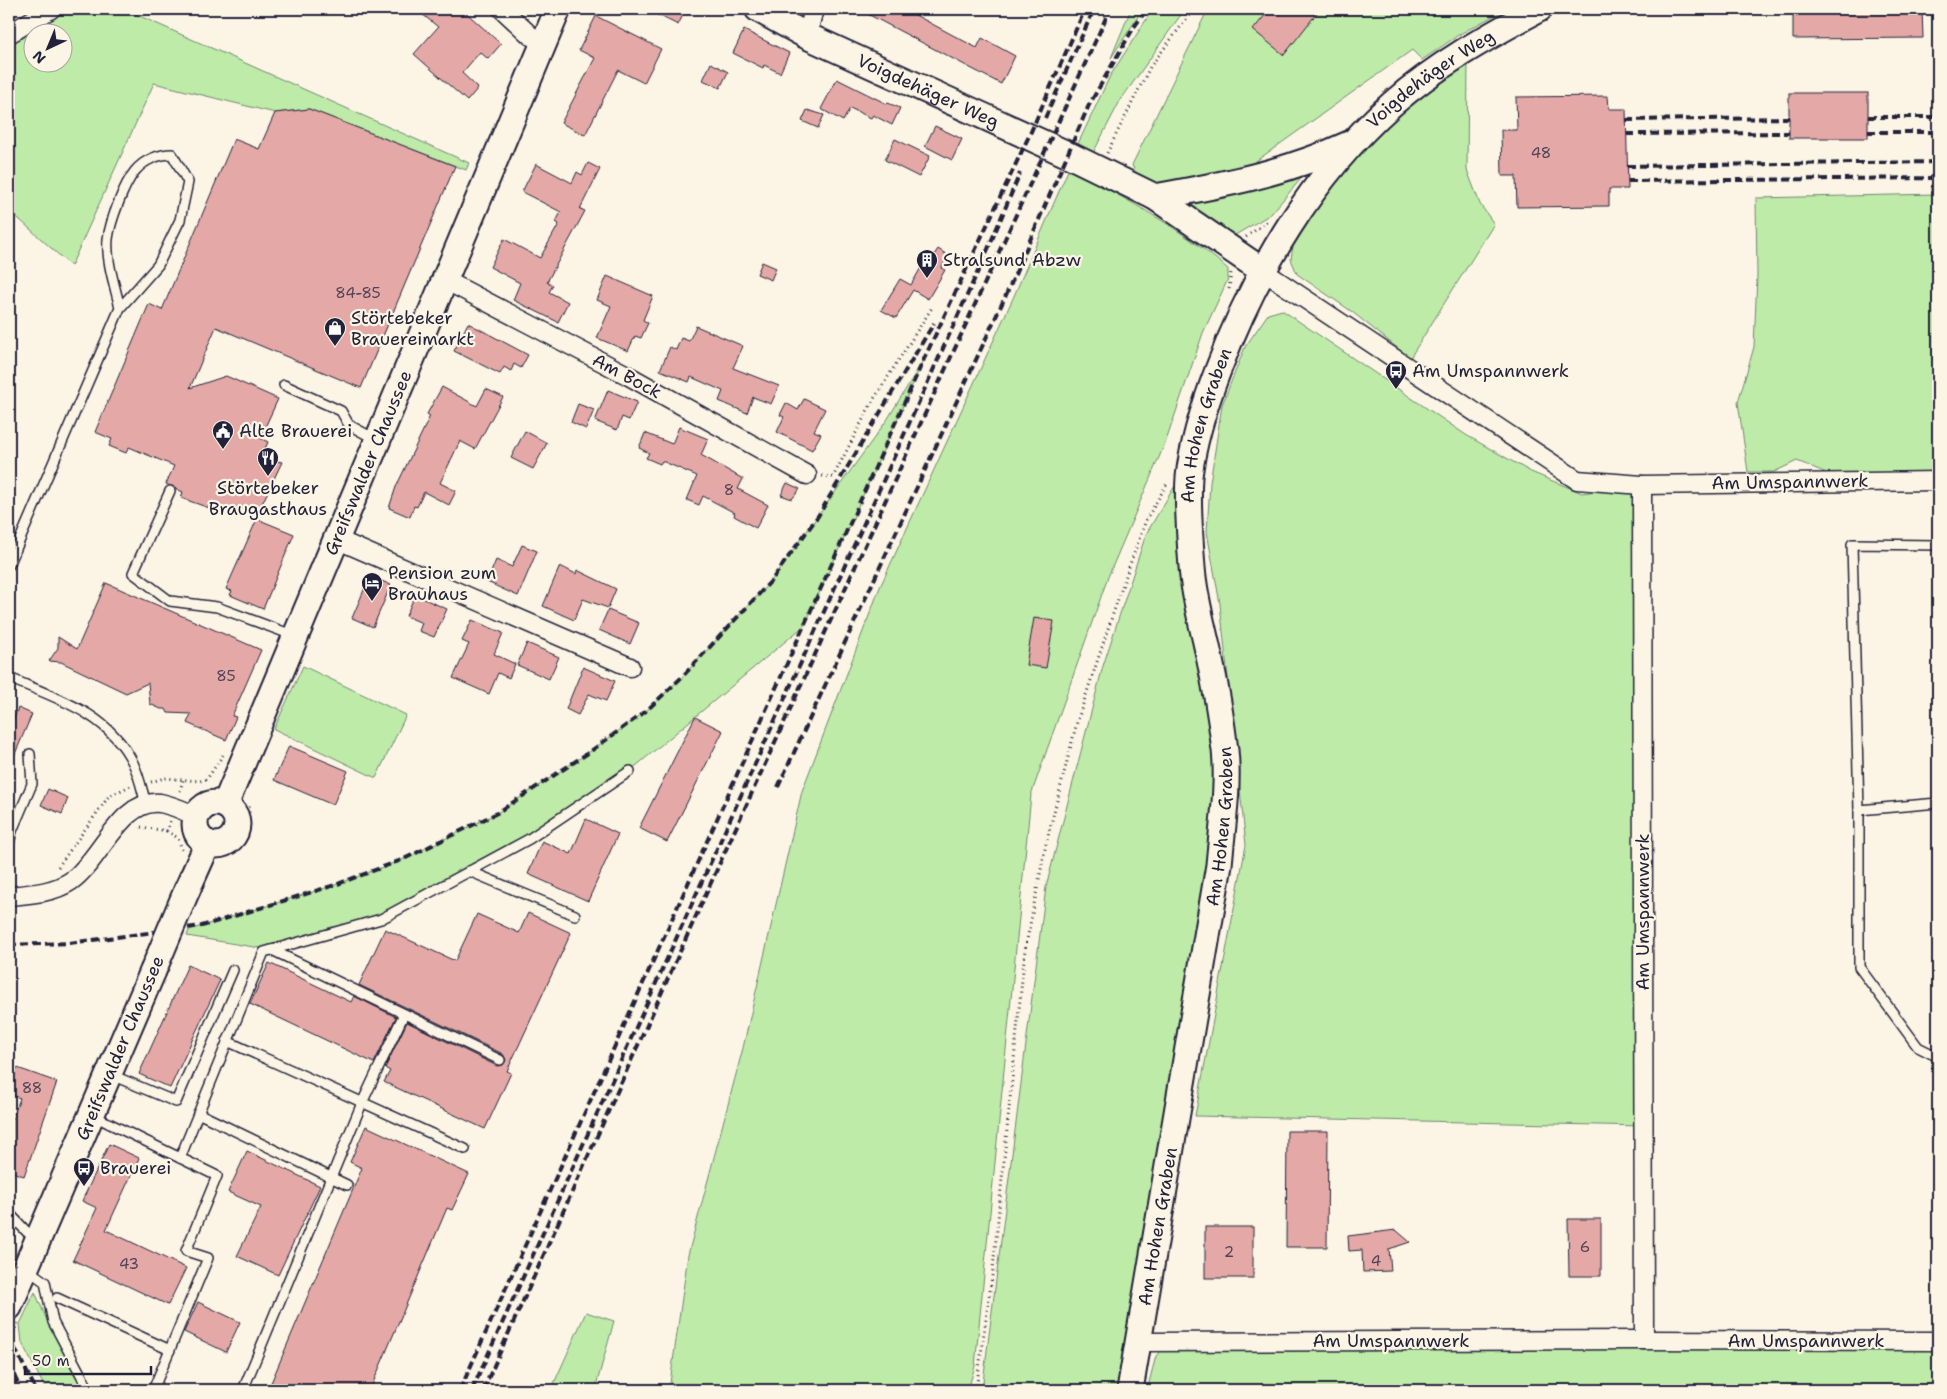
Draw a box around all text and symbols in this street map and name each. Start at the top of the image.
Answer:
north arrow [22,22,72,72]
street label: Voigdehäger Weg [1361,24,1499,134]
text: N [29,47,49,68]
street label: Voigdehäger Weg [853,48,1003,134]
house number: 48 [1531,143,1551,163]
building icon: Stralsund Abzw [915,248,939,279]
place label: Stralsund Abzw [943,248,1081,272]
house number: 84-85 [335,283,381,303]
place label: Störtebeker Brauereimarkt [351,306,474,351]
shop icon: Störtebeker Brauereimarkt [323,316,347,347]
street label: Am Hohen Graben [1176,344,1238,503]
street label: Am Bock [588,348,666,404]
bus stop icon: Am Umspannwerk [1384,359,1408,390]
place label: Am Umspannwerk [1412,359,1569,383]
street label: Greifswalder Chaussee [319,367,418,559]
public building icon: Alte Brauerei [211,419,235,450]
place label: Alte Brauerei [239,419,352,443]
restaurant icon: Störtebeker Braugasthaus [256,446,280,477]
street label: Am Umspannwerk [1711,469,1869,495]
place label: Störtebeker Braugasthaus [209,476,327,521]
house number: 8 [724,480,734,500]
place label: Pension zum Brauhaus [388,561,496,606]
hotel icon: Pension zum Brauhaus [360,571,384,602]
house number: 85 [216,666,236,686]
street label: Am Hohen Graben [1200,745,1238,908]
street label: Am Umspannwerk [1631,833,1655,991]
street label: Greifswalder Chaussee [70,952,170,1144]
house number: 88 [22,1078,42,1098]
street label: Am Hohen Graben [1133,1145,1183,1307]
bus stop icon: Brauerei [72,1156,96,1187]
place label: Brauerei [100,1156,171,1180]
house number: 6 [1580,1237,1590,1257]
house number: 2 [1224,1242,1234,1262]
house number: 4 [1371,1251,1381,1271]
house number: 43 [119,1254,139,1274]
street label: Am Umspannwerk [1312,1329,1470,1353]
street label: Am Umspannwerk [1727,1329,1885,1353]
scale bar [25,1344,151,1376]
text: 50 m [32,1351,70,1371]

